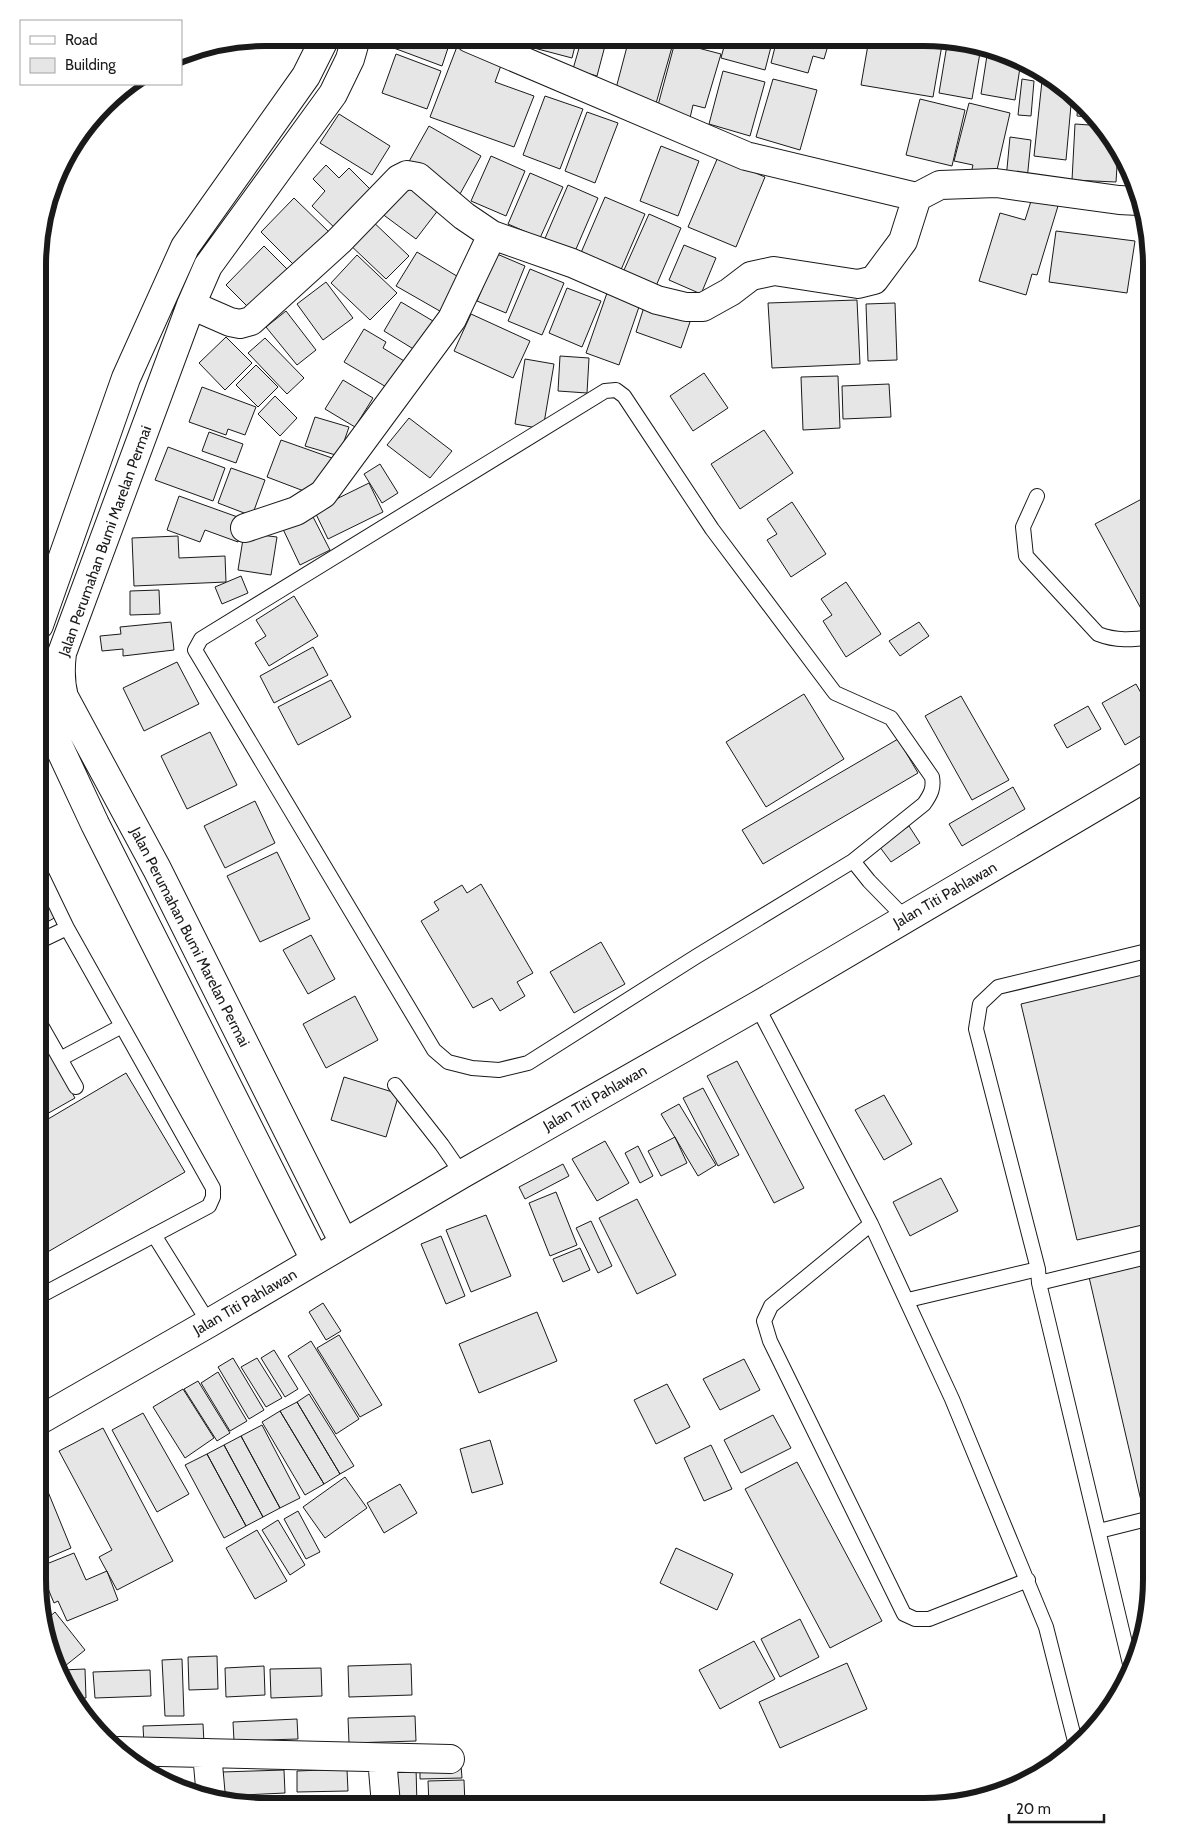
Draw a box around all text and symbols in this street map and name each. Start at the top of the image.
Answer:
legend [20,20,182,85]
text: Road [65,31,98,49]
text: Building [65,56,116,74]
street label: Jalan Perumahan Bumi Marelan Permai [54,423,155,660]
street label: Jalan Perumahan Bumi Marelan Permai [126,823,253,1050]
street label: Jalan Titi Pahlawan [889,858,1000,932]
street label: Jalan Titi Pahlawan [539,1061,650,1135]
street label: Jalan Titi Pahlawan [189,1265,300,1339]
scale bar [1009,1792,1104,1824]
text: 20 m [1016,1800,1051,1818]

